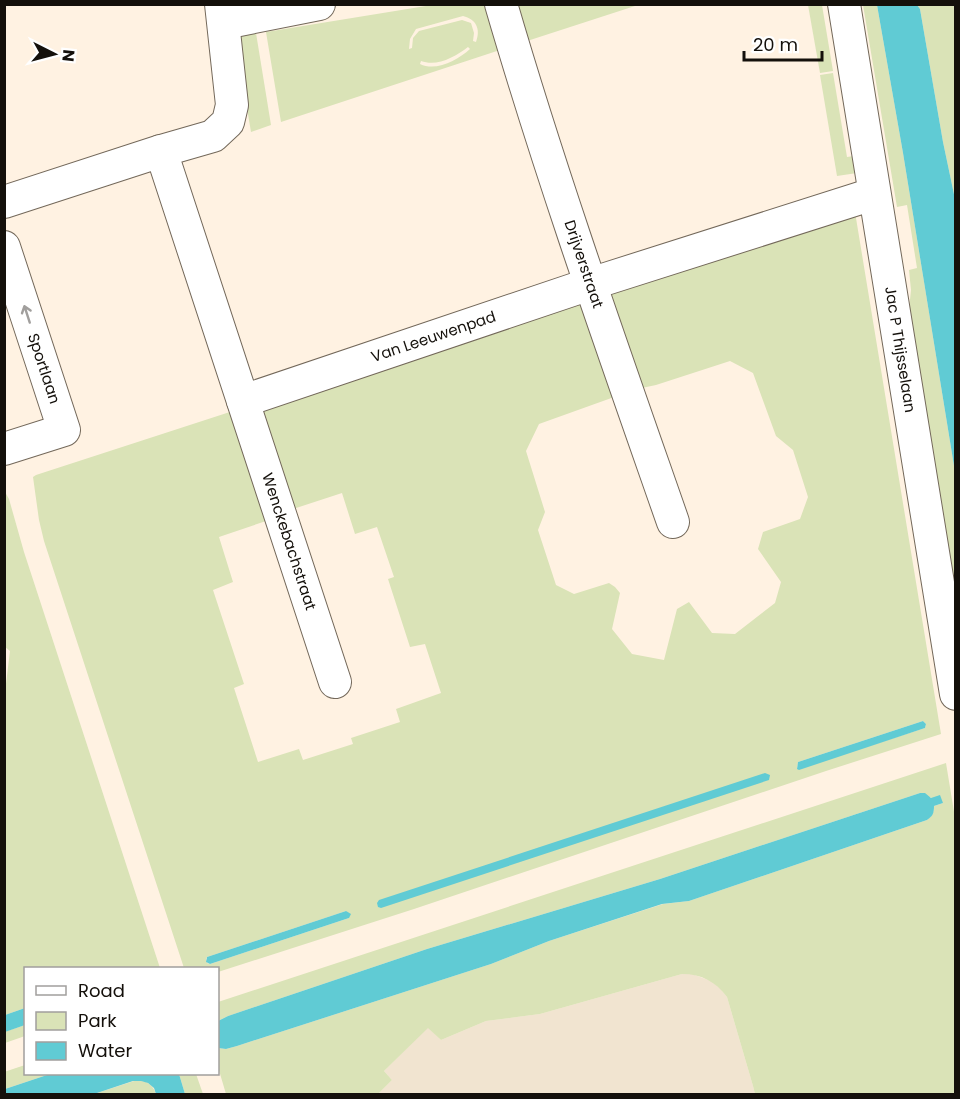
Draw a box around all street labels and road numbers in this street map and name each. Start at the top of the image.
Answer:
street label: Drijverstraat [560,217,609,311]
street label: Jac P Thijsselaan [880,285,921,414]
street label: Van Leeuwenpad [368,306,498,367]
street label: Sportlaan [23,330,66,407]
street label: Wenckebachstraat [257,470,322,613]

